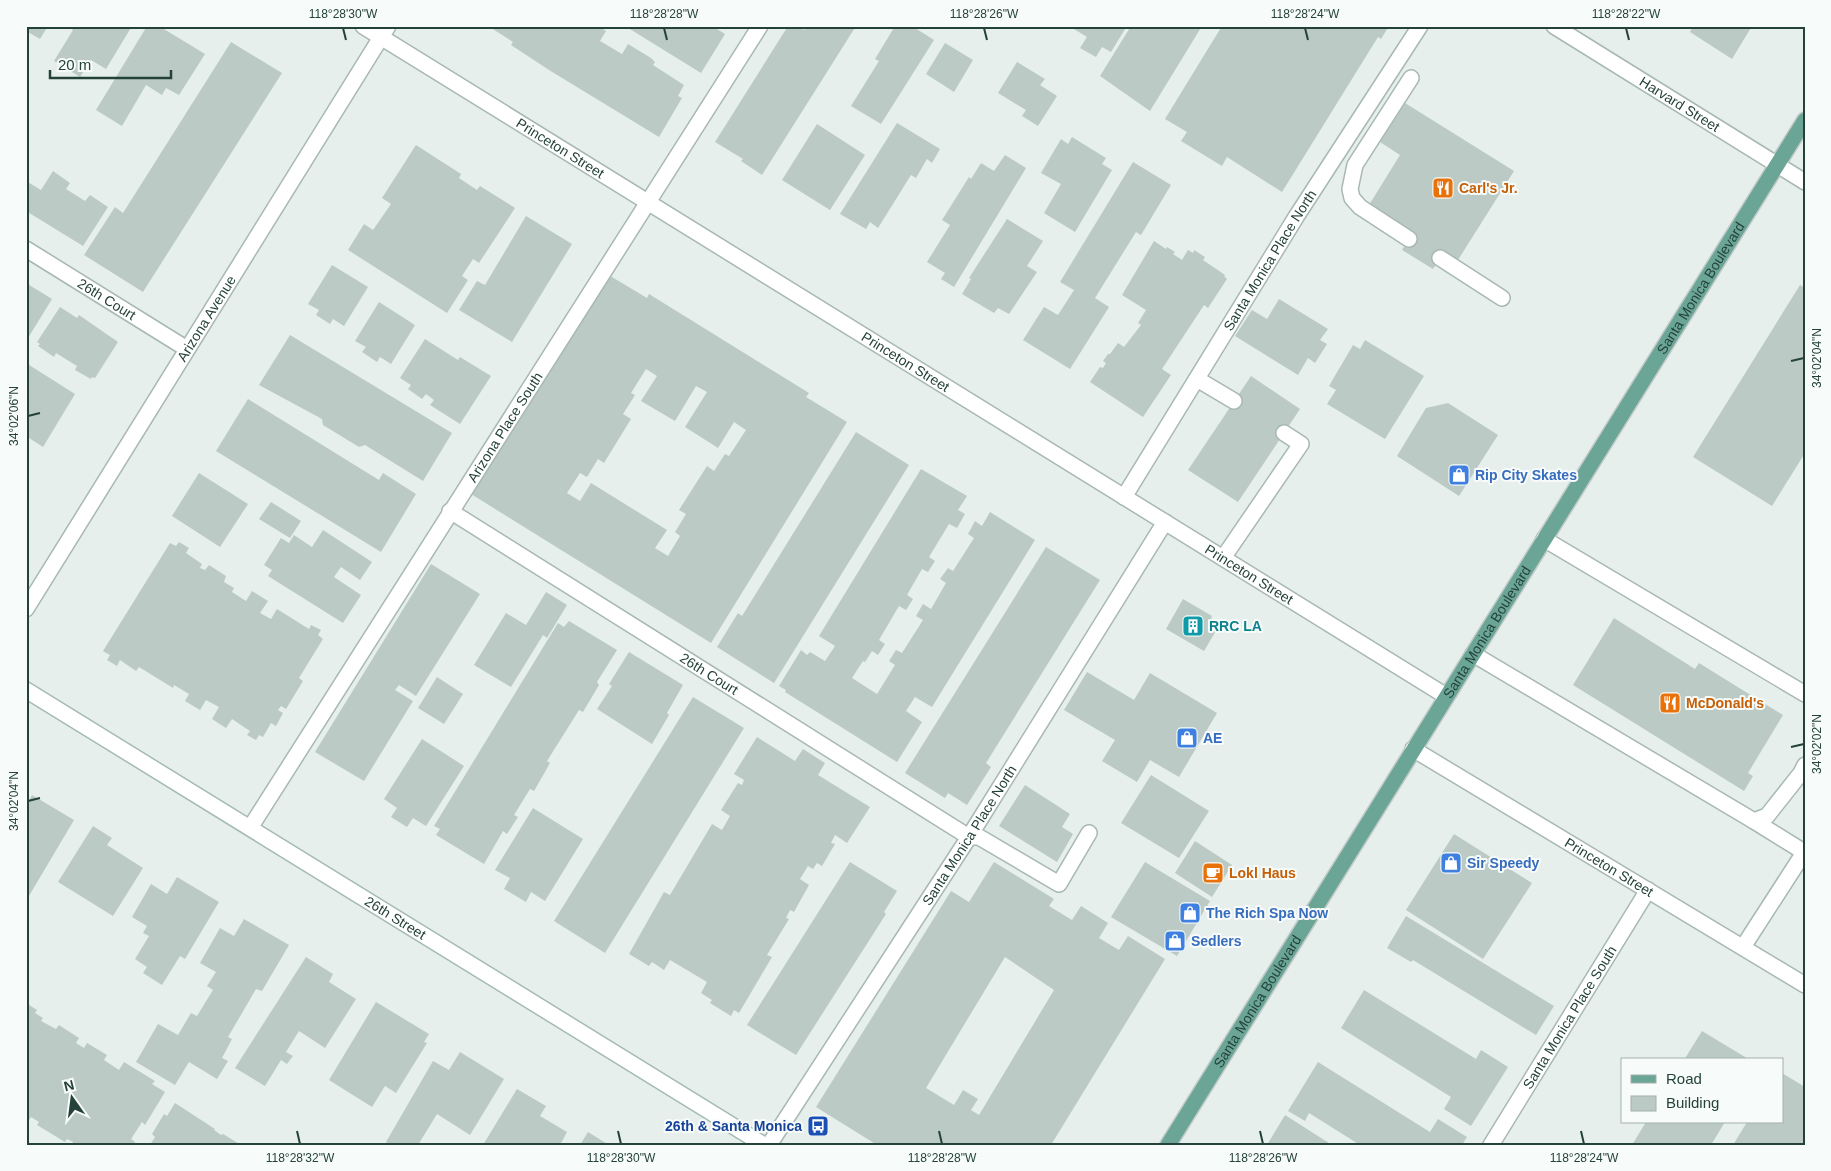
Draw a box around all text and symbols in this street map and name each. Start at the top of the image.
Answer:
text: 118°28'30"W [309,7,378,21]
text: 118°28'28"W [630,7,699,21]
text: 118°28'26"W [950,7,1019,21]
text: 118°28'24"W [1271,7,1340,21]
text: 118°28'22"W [1592,7,1661,21]
scale bar [50,48,171,80]
text: 20 m [58,56,91,73]
street label: Harvard Street [1637,73,1723,135]
street label: Princeton Street [513,115,607,181]
restaurant icon: Carl's Jr. [1431,176,1455,200]
place label: Carl's Jr. [1459,180,1518,196]
street label: Santa Monica Place North [1220,187,1319,334]
street label: Santa Monica Boulevard [1653,219,1748,357]
street label: Arizona Avenue [174,272,239,364]
street label: 26th Court [75,275,139,323]
street label: Princeton Street [859,328,953,395]
text: 34°02'04"N [1810,328,1824,388]
street label: Arizona Place South [464,369,546,485]
text: 34°02'06"N [7,386,21,446]
shop icon: Rip City Skates [1447,463,1471,487]
place label: Rip City Skates [1475,467,1577,483]
street label: Princeton Street [1202,541,1296,608]
street label: Santa Monica Boulevard [1440,563,1534,701]
building icon: RRC LA [1181,614,1205,638]
place label: RRC LA [1209,618,1262,634]
street label: 26th Court [677,650,741,698]
restaurant icon: McDonald's [1658,691,1682,715]
place label: McDonald's [1686,695,1764,711]
text: 34°02'02"N [1810,714,1824,774]
shop icon: AE [1175,726,1199,750]
place label: AE [1203,730,1222,746]
street label: Santa Monica Place North [919,762,1020,908]
text: 34°02'04"N [7,771,21,831]
street label: Princeton Street [1562,834,1656,900]
shop icon: Sir Speedy [1439,851,1463,875]
place label: Sir Speedy [1467,855,1540,871]
cafe icon: Lokl Haus [1201,861,1225,885]
place label: Lokl Haus [1229,865,1296,881]
street label: 26th Street [362,893,429,943]
shop icon: The Rich Spa Now [1178,901,1202,925]
place label: The Rich Spa Now [1206,905,1328,921]
shop icon: Sedlers [1163,929,1187,953]
street label: Santa Monica Boulevard [1210,932,1304,1071]
place label: Sedlers [1191,933,1242,949]
street label: Santa Monica Place South [1520,943,1620,1092]
legend [1621,1058,1784,1124]
text: Road [1666,1070,1702,1087]
north arrow [48,1074,98,1124]
text: N [62,1076,76,1094]
text: Building [1666,1094,1719,1111]
bus stop icon: 26th & Santa Monica [806,1114,830,1138]
place label: 26th & Santa Monica [665,1118,802,1134]
text: 118°28'32"W [266,1151,335,1165]
text: 118°28'30"W [587,1151,656,1165]
text: 118°28'28"W [908,1151,977,1165]
text: 118°28'26"W [1229,1151,1298,1165]
text: 118°28'24"W [1550,1151,1619,1165]

